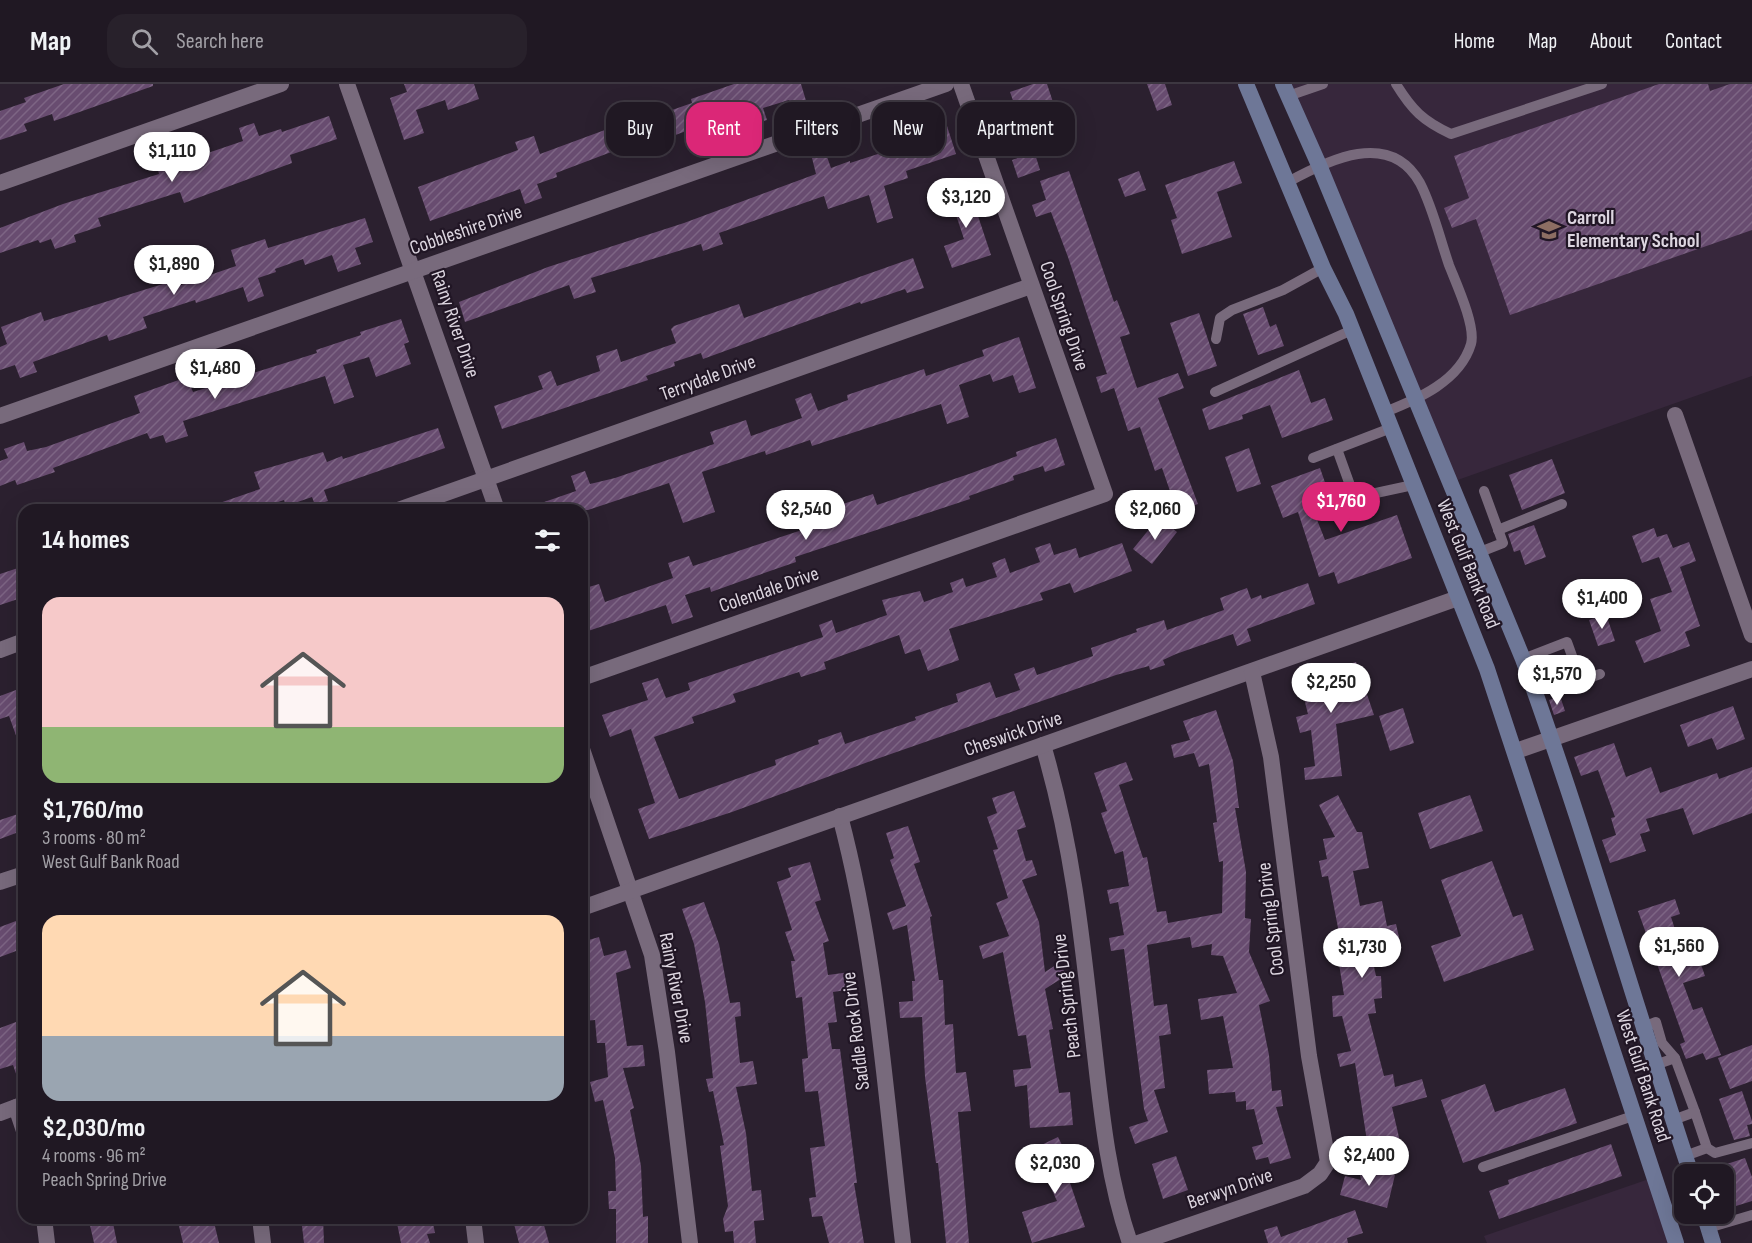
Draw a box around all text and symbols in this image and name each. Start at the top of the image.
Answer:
search box [107,14,527,68]
text: Map [30,25,71,58]
icon: search [128,25,161,58]
text: Search here [176,28,264,55]
text: Home [1454,29,1495,54]
text: Map [1528,29,1557,54]
text: About [1590,29,1632,54]
text: Contact [1665,29,1722,54]
chip: Buy [606,102,674,156]
chip: Rent [686,102,762,156]
chip: Filters [774,102,860,156]
chip: New [872,102,945,156]
chip: Apartment [957,102,1075,156]
pin: $1,110 [123,132,221,183]
text: $1,110 [148,139,196,163]
pin: $3,120 [917,178,1015,229]
text: $3,120 [941,185,991,209]
street label: Cobbleshire Drive [407,200,525,260]
place label: Carroll Elementary School [1567,206,1700,253]
school or university icon: Carroll Elementary School [1536,217,1562,243]
pin: $1,890 [125,245,223,296]
text: $1,890 [148,252,200,276]
street label: Cool Spring Drive [1034,258,1094,374]
street label: Rainy River Drive [425,267,485,381]
pin: $1,480 [166,349,264,400]
street label: Terrydale Drive [657,350,759,406]
text: $1,480 [189,356,241,380]
pin: $1,760 [1292,482,1390,533]
text: $1,760 [1316,489,1366,513]
pin: $2,540 [757,490,855,541]
pin: $2,060 [1106,490,1204,541]
street label: West Gulf Bank Road [1431,496,1505,632]
text: $2,540 [780,497,832,521]
text: $2,060 [1129,497,1181,521]
icon: filters [531,524,564,557]
text: 14 homes [42,525,130,556]
street label: Colendale Drive [716,562,822,618]
pin: $1,400 [1553,579,1651,630]
text: $1,400 [1576,586,1628,610]
icon: home [249,636,357,744]
pin: $1,570 [1508,655,1606,706]
text: $1,570 [1532,662,1582,686]
pin: $2,250 [1282,663,1380,714]
text: $2,250 [1306,670,1356,694]
street label: Cheswick Drive [961,706,1065,762]
text: $1,760/mo [42,795,144,826]
text: 3 rooms · 80 m² [42,826,146,850]
text: West Gulf Bank Road [42,850,180,874]
street label: Cool Spring Drive [1252,861,1290,977]
pin: $1,560 [1630,927,1728,978]
pin: $1,730 [1313,928,1411,979]
street label: Rainy River Drive [654,931,698,1045]
street label: Peach Spring Drive [1047,933,1087,1059]
text: $1,560 [1653,934,1705,958]
text: $1,730 [1337,935,1387,959]
icon: home [249,954,357,1062]
street label: Saddle Rock Drive [837,971,875,1091]
street label: West Gulf Bank Road [1610,1007,1676,1145]
text: $2,030/mo [42,1113,145,1144]
pin: $2,400 [1320,1136,1418,1187]
text: $2,400 [1343,1143,1395,1167]
text: 4 rooms · 96 m² [42,1144,146,1168]
pin: $2,030 [1006,1144,1104,1195]
text: $2,030 [1029,1151,1081,1175]
street label: Berwyn Drive [1184,1163,1276,1215]
map controls [1674,1164,1734,1224]
button: locate [1674,1164,1734,1224]
text: Peach Spring Drive [42,1168,167,1192]

